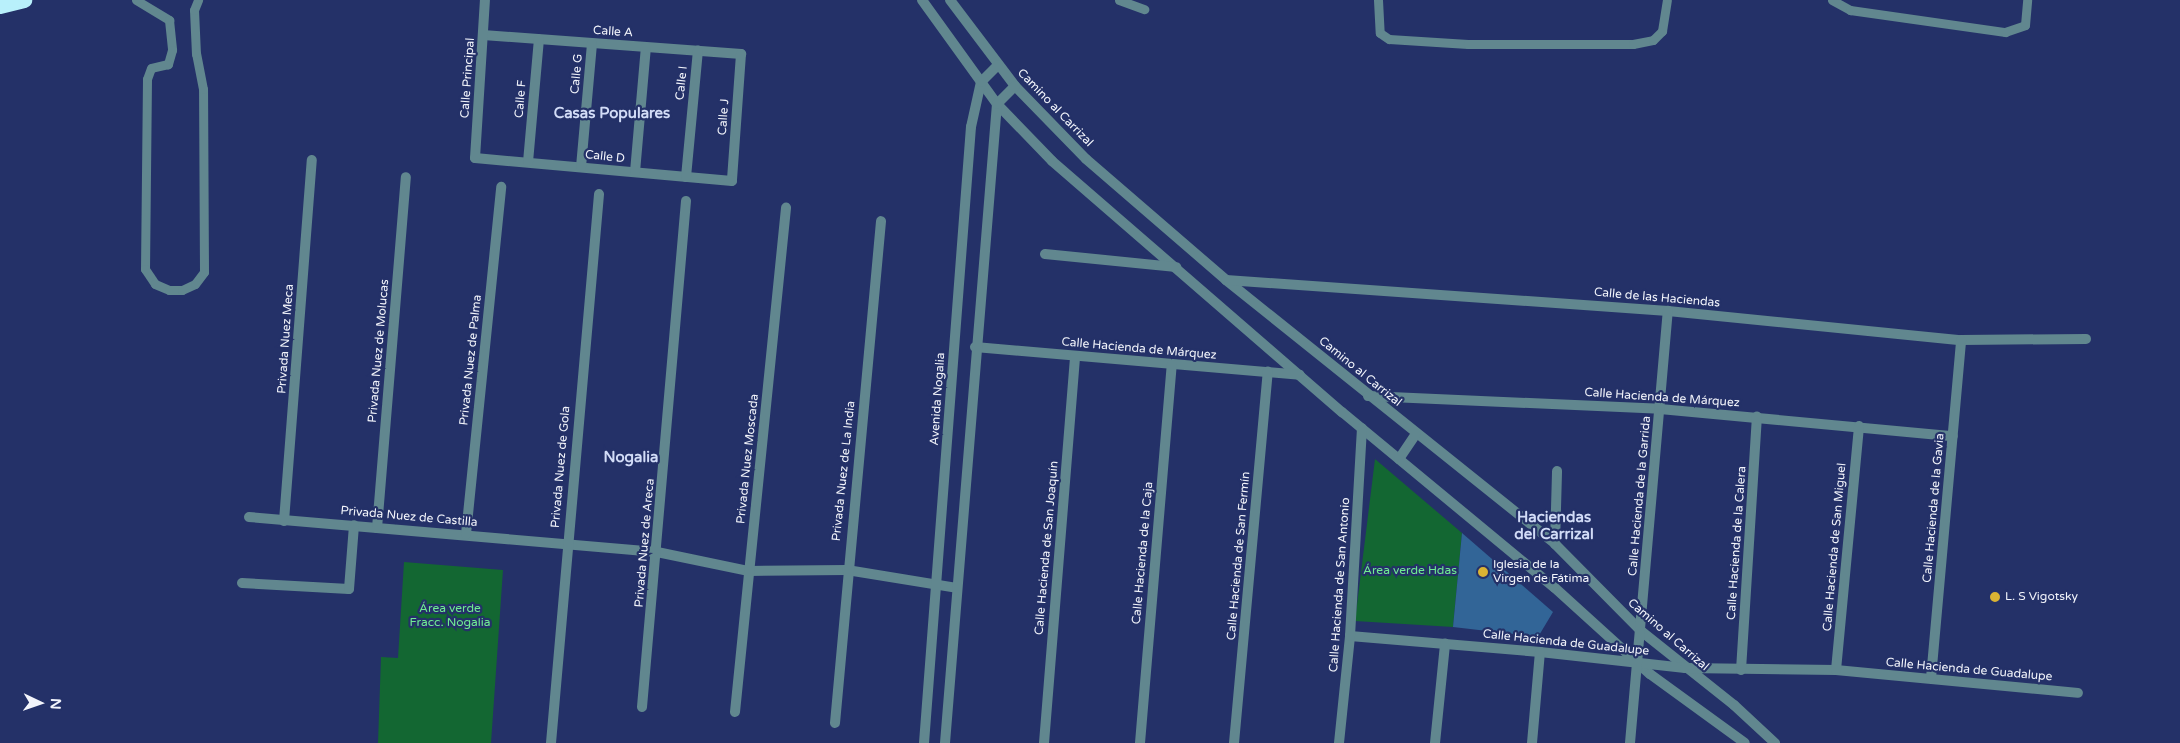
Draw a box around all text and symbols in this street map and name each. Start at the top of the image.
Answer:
street label: Calle A [593,23,633,41]
street label: Calle Principal [458,37,478,119]
street label: Calle G [568,53,586,95]
street label: Calle I [673,65,691,101]
street label: Camino al Carrizal [1014,66,1096,150]
street label: Calle F [512,79,530,119]
street label: Calle J [716,98,732,136]
district label: Casas Populares [554,105,670,123]
street label: Calle D [584,148,626,166]
street label: Privada Nuez de Molucas [366,279,392,423]
street label: Privada Nuez Meca [275,284,297,394]
street label: Calle de las Haciendas [1593,285,1721,311]
street label: Privada Nuez de Palma [457,294,485,426]
street label: Camino al Carrizal [1316,334,1404,410]
street label: Calle Hacienda de Márquez [1061,335,1217,363]
street label: Avenida Nogalia [928,352,948,446]
street label: Calle Hacienda de Márquez [1584,385,1740,411]
street label: Privada Nuez Moscada [734,393,762,525]
street label: Privada Nuez de La India [829,400,859,542]
street label: Privada Nuez de Gola [548,405,574,529]
street label: Calle Hacienda de la Garrida [1626,415,1654,577]
street label: Calle Hacienda de la Gavia [1920,433,1948,583]
district label: Nogalia [604,449,658,467]
street label: Calle Hacienda de San Joaquín [1032,460,1062,636]
street label: Calle Hacienda de San Miguel [1820,462,1850,632]
street label: Calle Hacienda de la Calera [1724,466,1750,620]
street label: Calle Hacienda de San Fermín [1224,471,1254,641]
street label: Privada Nuez de Areca [632,478,658,608]
street label: Calle Hacienda de la Caja [1130,481,1156,625]
street label: Calle Hacienda de San Antonio [1327,497,1353,673]
street label: Privada Nuez de Castilla [340,504,478,530]
district label: Haciendas del Carrizal [1514,508,1594,543]
place label: Iglesia de la Virgen de Fátima [1493,558,1589,586]
park label: Área verde Hdas [1363,564,1457,578]
marker: Iglesia de la Virgen de Fátima [1477,566,1489,578]
place label: L. S Vigotsky [2005,590,2078,604]
marker: L. S Vigotsky [1989,591,2001,603]
street label: Camino al Carrizal [1625,596,1711,674]
park label: Área verde Fracc. Nogalia [409,602,491,630]
street label: Calle Hacienda de Guadalupe [1482,627,1650,659]
street label: Calle Hacienda de Guadalupe [1885,656,2053,684]
north arrow [15,678,65,728]
text: N [47,698,64,710]

